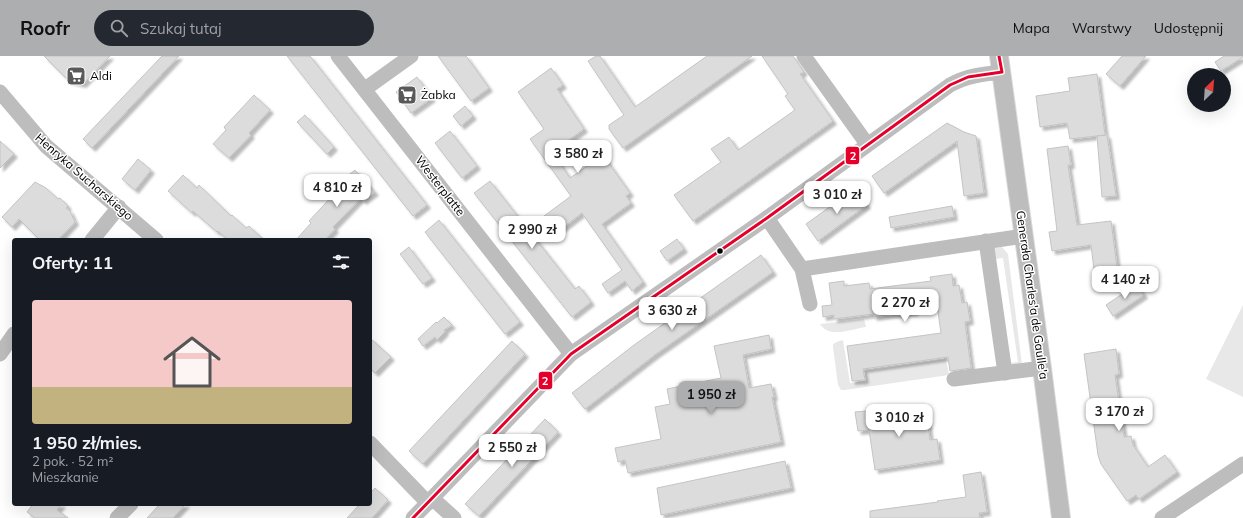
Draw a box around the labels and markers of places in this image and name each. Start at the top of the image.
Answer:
supermarket icon: Aldi [65,65,87,87]
place label: Aldi [90,68,112,83]
supermarket icon: Żabka [396,84,418,106]
place label: Żabka [421,87,456,102]
pin: 3 580 zł [537,140,619,174]
pin: 4 810 zł [296,174,378,208]
pin: 3 010 zł [796,181,878,215]
pin: 2 990 zł [491,216,573,250]
unlabelled marker [715,246,725,256]
pin: 4 140 zł [1084,266,1166,300]
pin: 2 270 zł [864,289,946,323]
pin: 3 630 zł [631,297,713,331]
pin: 1 950 zł [670,381,752,415]
pin: 3 170 zł [1078,398,1160,432]
pin: 3 010 zł [858,404,940,438]
pin: 2 550 zł [471,434,553,468]

